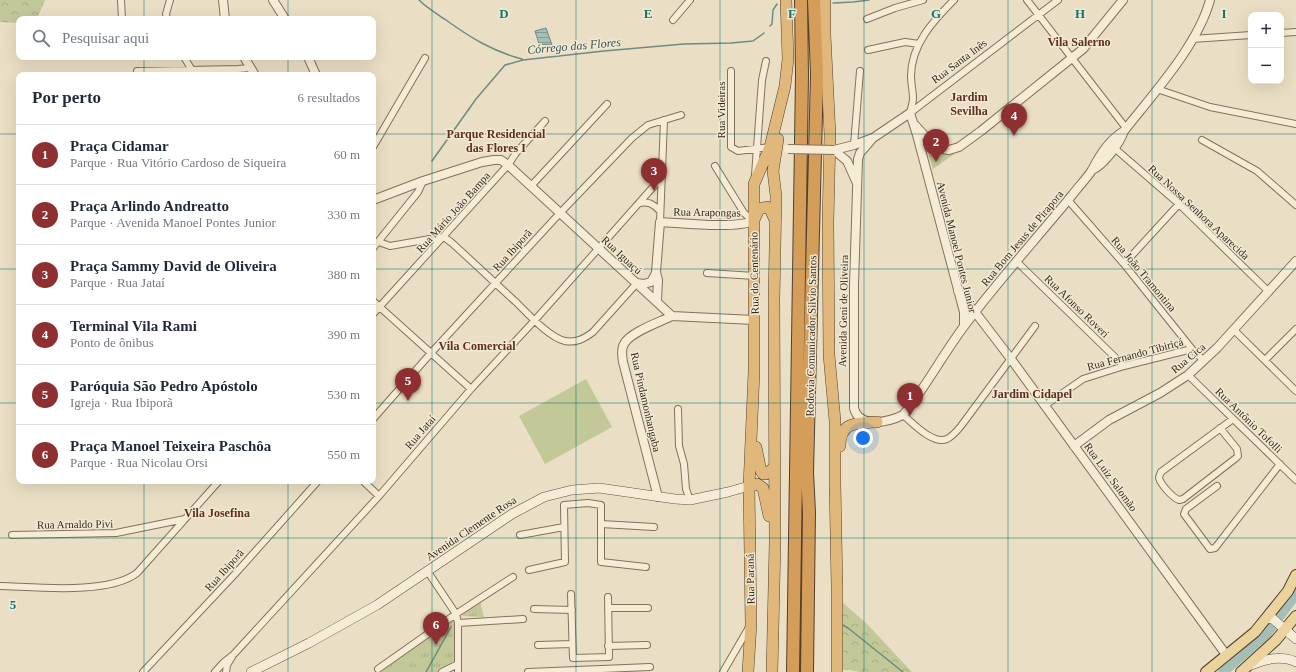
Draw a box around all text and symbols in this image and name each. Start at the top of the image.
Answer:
text: D [499,6,509,21]
text: E [644,6,652,21]
text: F [788,6,796,21]
text: G [931,6,941,21]
text: H [1075,6,1085,21]
text: I [1221,6,1227,21]
map controls [1248,12,1284,84]
button: + [1248,12,1284,48]
search box [16,16,376,60]
icon: search [30,27,52,49]
text: Pesquisar aqui [62,30,149,46]
water label: Córrego das Flores [527,35,622,57]
district label: Vila Salerno [1047,35,1111,49]
street label: Rua Santa Inês [929,36,989,86]
button: − [1248,48,1284,84]
street label: Rua Videiras [715,82,727,138]
text: Por perto [32,88,101,107]
text: 6 resultados [298,90,360,105]
district label: Jardim Sevilha [950,90,988,118]
pin: 4 [1001,103,1027,136]
district label: Parque Residencial das Flores I [447,127,546,155]
pin: 2 [923,129,949,162]
text: Praça Cidamar [70,138,169,154]
text: 1 [42,147,48,162]
text: 60 m [334,147,360,162]
text: Parque · Rua Vitório Cardoso de Siqueira [70,155,286,170]
pin: 3 [641,158,667,191]
street label: Rua Nossa Senhora Aparecida [1146,162,1252,262]
street label: Rua Mário João Bampa [414,169,492,255]
street label: Avenida Manoel Pontes Junior [935,180,979,314]
street label: Rua Bom Jesus de Pirapora [979,188,1066,288]
text: Praça Arlindo Andreatto [70,198,229,214]
street label: Rua Arapongas [673,205,741,219]
text: 2 [42,207,48,222]
text: 330 m [327,207,360,222]
text: Parque · Avenida Manoel Pontes Junior [70,215,276,230]
street label: Rua Ibiporã [490,226,534,273]
street label: Rua do Centenário [747,231,761,314]
street label: Rua Iguaçú [599,233,645,277]
street label: Rua João Tramontina [1109,234,1179,314]
street label: Rodovia Comunicador Silvio Santos [804,255,818,417]
street label: Avenida Geni de Oliveira [836,255,850,367]
text: Praça Sammy David de Oliveira [70,258,277,274]
text: 3 [42,267,48,282]
text: 380 m [327,267,360,282]
street label: Rua Afonso Roveri [1042,272,1112,340]
text: Parque · Rua Jataí [70,275,165,290]
text: Terminal Vila Rami [70,318,197,334]
text: 4 [42,327,48,342]
text: 390 m [327,327,360,342]
text: Ponto de ônibus [70,335,154,350]
street label: Rua Fernando Tibiriçá [1086,335,1184,373]
district label: Vila Comercial [439,339,516,353]
street label: Rua Cica [1169,340,1208,376]
street label: Rua Pindamonhangaba [629,351,663,453]
pin: 5 [395,368,421,401]
text: Paróquia São Pedro Apóstolo [70,378,258,394]
pin: 1 [897,383,923,416]
street label: Rua Antônio Tofolli [1213,385,1285,455]
text: 5 [42,387,48,402]
text: 530 m [327,387,360,402]
district label: Jardim Cidapel [992,387,1073,401]
text: Igreja · Rua Ibiporã [70,395,173,410]
street label: Rua Jataí [402,413,438,451]
your location [853,428,873,448]
text: Praça Manoel Teixeira Paschôa [70,438,271,454]
street label: Rua Luíz Salomão [1082,440,1140,514]
text: 6 [42,447,48,462]
text: 550 m [327,447,360,462]
text: Parque · Rua Nicolau Orsi [70,455,208,470]
street label: Avenida Clemente Rosa [424,493,518,563]
district label: Vila Josefina [184,506,250,520]
street label: Rua Arnaldo Pivi [37,517,113,531]
street label: Rua Ibiporã [202,546,246,593]
street label: Rua Paraná [744,554,756,604]
text: 5 [10,597,17,612]
pin: 6 [423,612,449,645]

